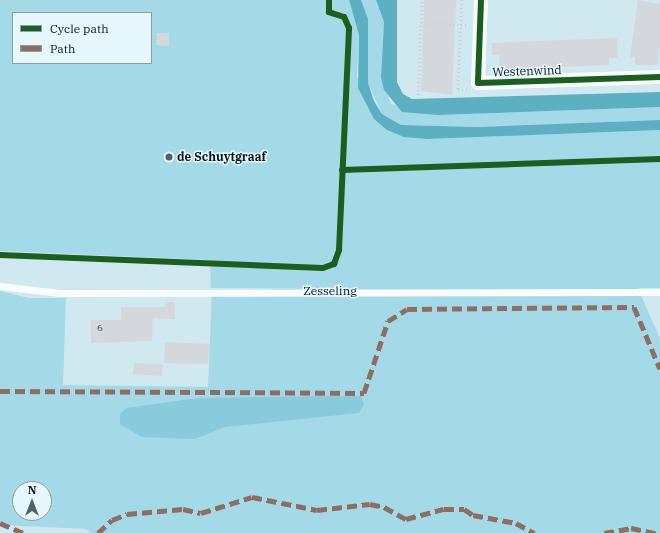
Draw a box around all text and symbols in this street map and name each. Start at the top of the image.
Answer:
legend [12,12,152,64]
text: Cycle path [50,21,109,36]
text: Path [50,41,75,56]
street label: Westenwind [492,63,562,79]
place label: de Schuytgraaf [177,150,266,164]
marker: de Schuytgraaf [164,152,174,162]
street label: Zesseling [303,284,357,298]
house number: 6 [97,322,103,334]
north arrow [12,481,52,521]
text: N [28,483,36,497]

